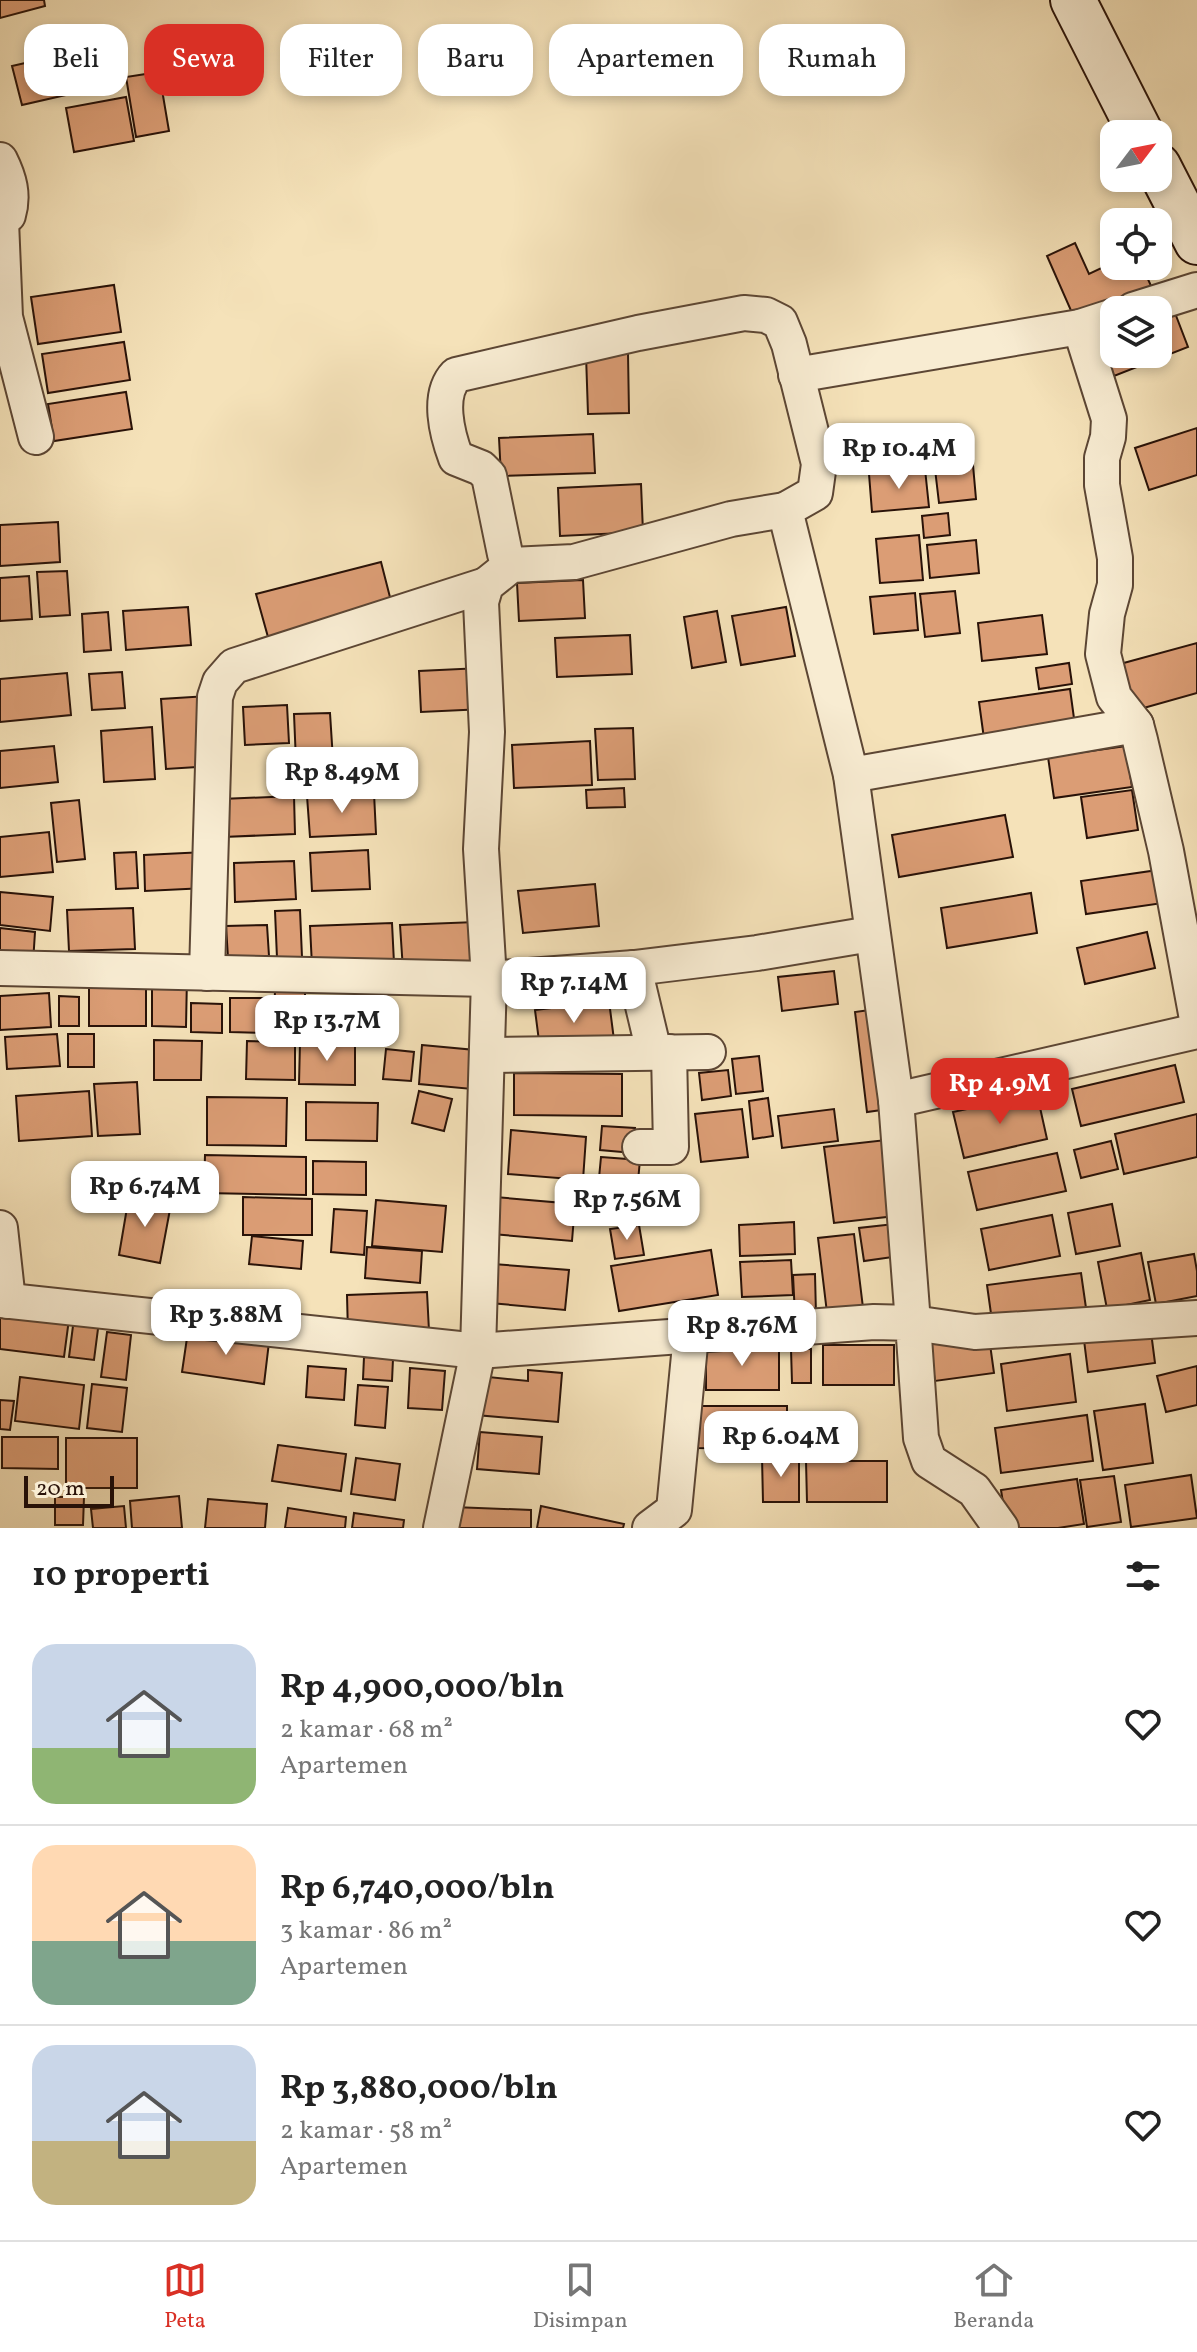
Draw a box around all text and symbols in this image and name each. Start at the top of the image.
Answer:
chip: Beli [24,24,128,96]
chip: Sewa [144,24,264,96]
chip: Filter [280,24,402,96]
chip: Baru [418,24,533,96]
chip: Apartemen [549,24,743,96]
chip: Rumah [759,24,905,96]
north arrow [1100,120,1172,192]
map controls [1100,120,1172,368]
button: locate [1100,208,1172,280]
button: layers [1100,296,1172,368]
pin: Rp 10.4M [816,423,982,491]
text: Rp 10.4M [842,431,956,467]
pin: Rp 8.49M [259,747,425,815]
text: Rp 8.49M [284,755,400,791]
pin: Rp 7.14M [491,957,657,1025]
text: Rp 7.14M [520,965,628,1001]
pin: Rp 13.7M [244,995,410,1063]
text: Rp 13.7M [273,1003,381,1039]
pin: Rp 4.9M [926,1058,1074,1126]
text: Rp 4.9M [949,1066,1051,1102]
pin: Rp 6.74M [62,1161,228,1229]
text: Rp 6.74M [89,1169,201,1205]
pin: Rp 7.56M [544,1174,710,1242]
text: Rp 7.56M [573,1182,681,1218]
pin: Rp 3.88M [143,1289,309,1357]
text: Rp 3.88M [169,1297,283,1333]
pin: Rp 8.76M [659,1300,825,1368]
text: Rp 8.76M [686,1308,798,1344]
pin: Rp 6.04M [698,1411,864,1479]
text: Rp 6.04M [722,1419,840,1455]
scale bar [24,1472,114,1508]
text: 20 m [36,1474,85,1505]
text: 10 properti [32,1553,210,1600]
icon: filters [1121,1554,1165,1598]
text: Rp 4,900,000/bln [280,1665,564,1712]
icon: home [96,1676,192,1772]
icon: heart [1121,1702,1165,1746]
text: 2 kamar · 68 m² [280,1712,453,1748]
text: Apartemen [280,1748,408,1784]
text: Rp 6,740,000/bln [280,1866,555,1913]
icon: home [96,1877,192,1973]
icon: heart [1121,1903,1165,1947]
text: 3 kamar · 86 m² [280,1913,452,1949]
text: Apartemen [280,1949,408,1985]
text: Rp 3,880,000/bln [280,2066,558,2113]
icon: home [96,2077,192,2173]
icon: heart [1121,2103,1165,2147]
text: 2 kamar · 58 m² [280,2113,452,2149]
text: Apartemen [280,2149,408,2185]
tab: Peta [163,2258,207,2337]
tab: Disimpan [533,2258,628,2337]
tab: Beranda [953,2258,1034,2337]

